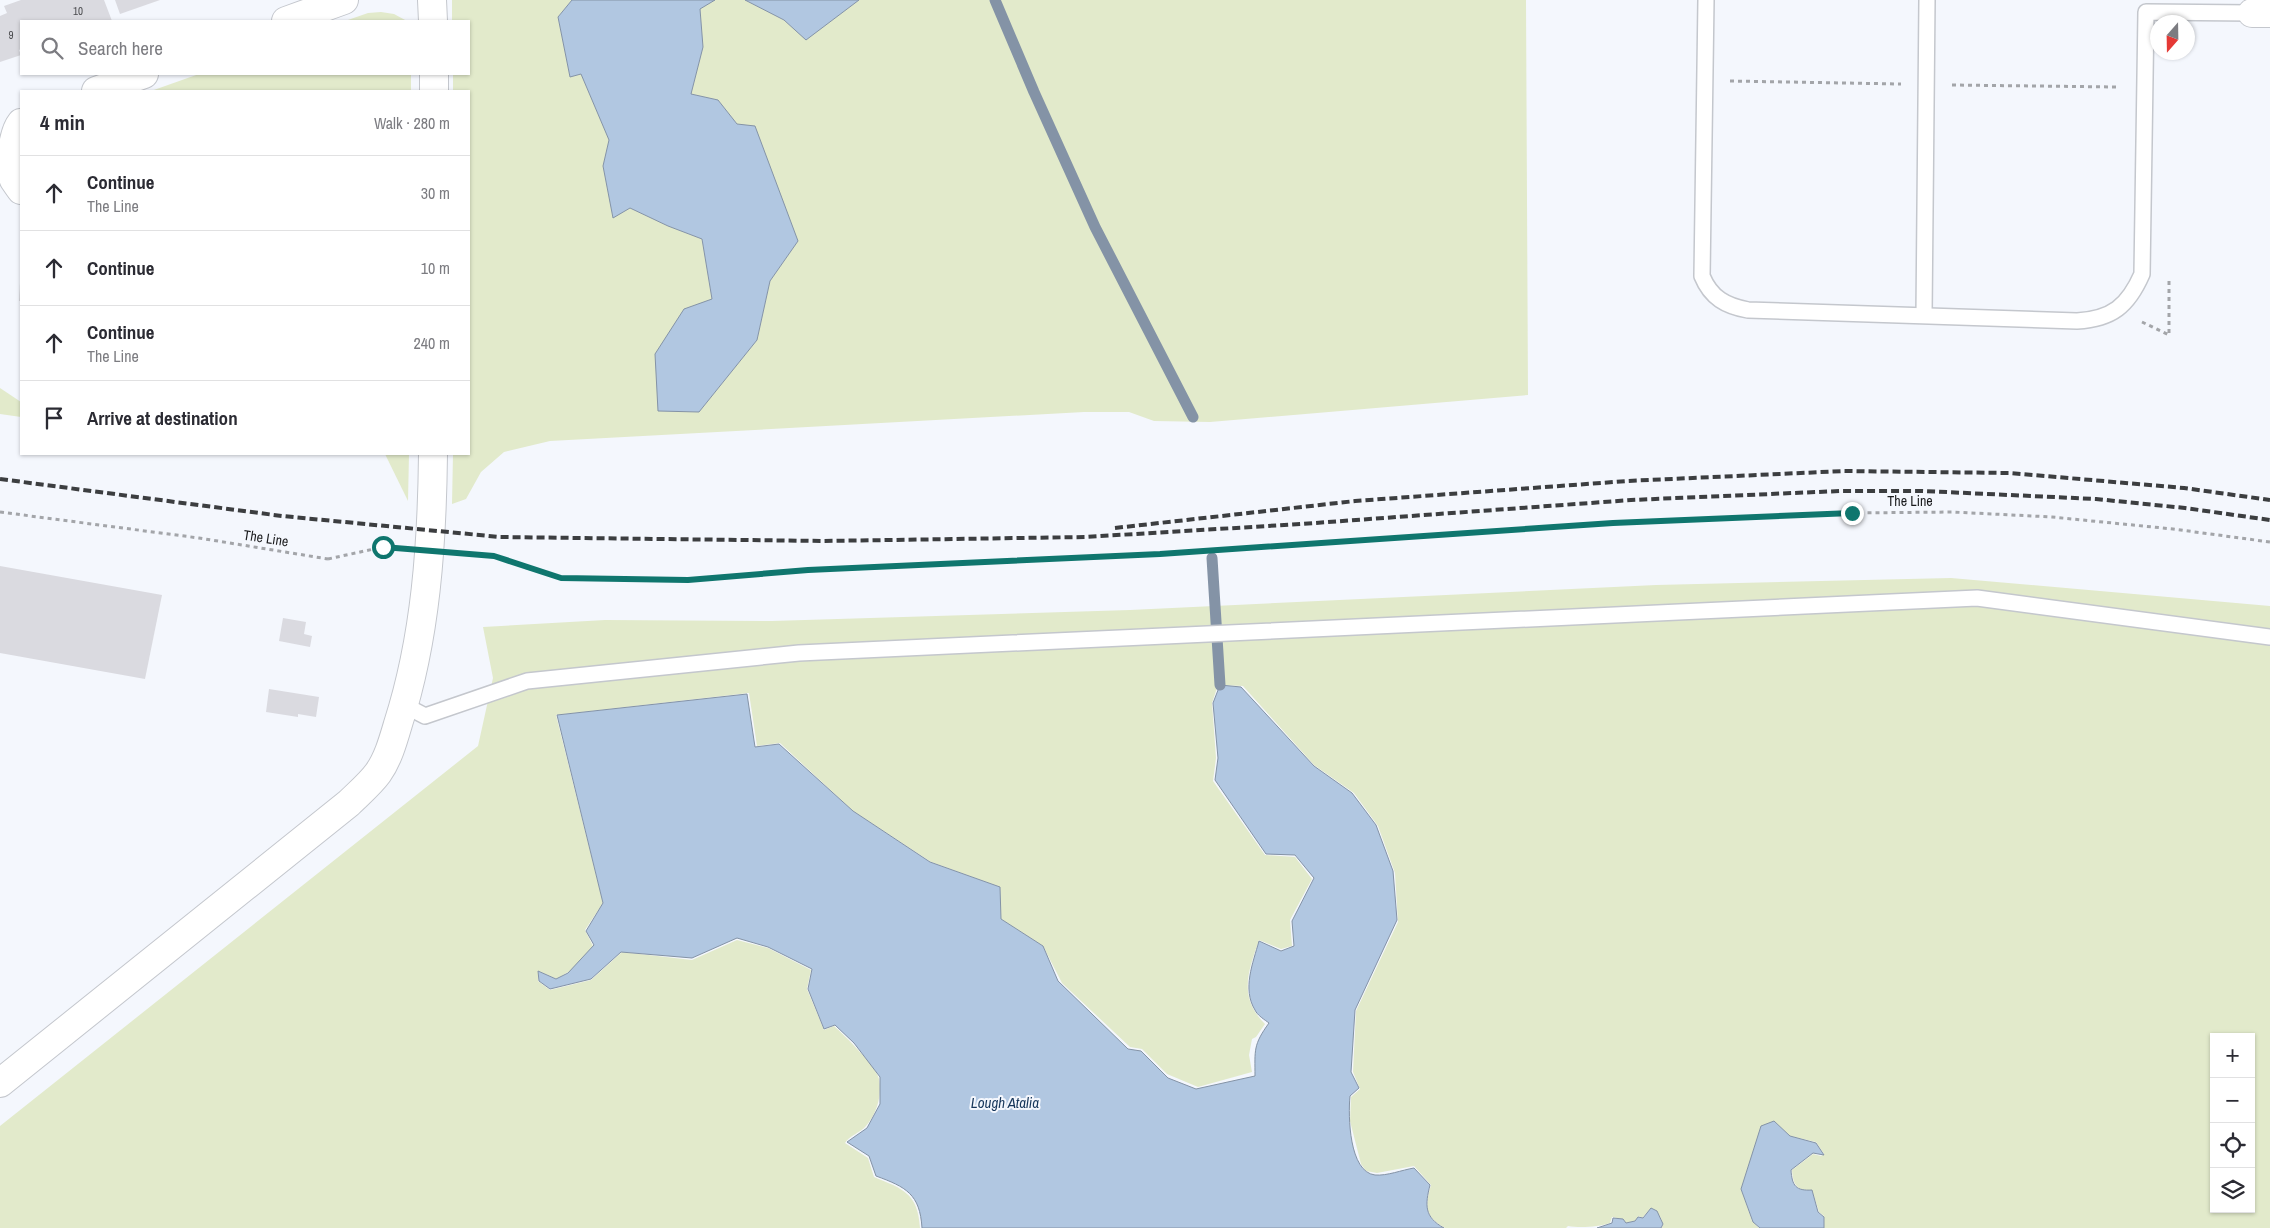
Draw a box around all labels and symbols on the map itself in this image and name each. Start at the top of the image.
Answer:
house number: 10 [73,4,83,18]
north arrow [2150,15,2195,60]
house number: 9 [8,28,14,42]
street label: The Line [1887,492,1933,510]
route end [1841,502,1864,525]
street label: The Line [242,526,290,550]
route start [372,536,395,559]
water label: Lough Atalia [971,1092,1039,1113]

